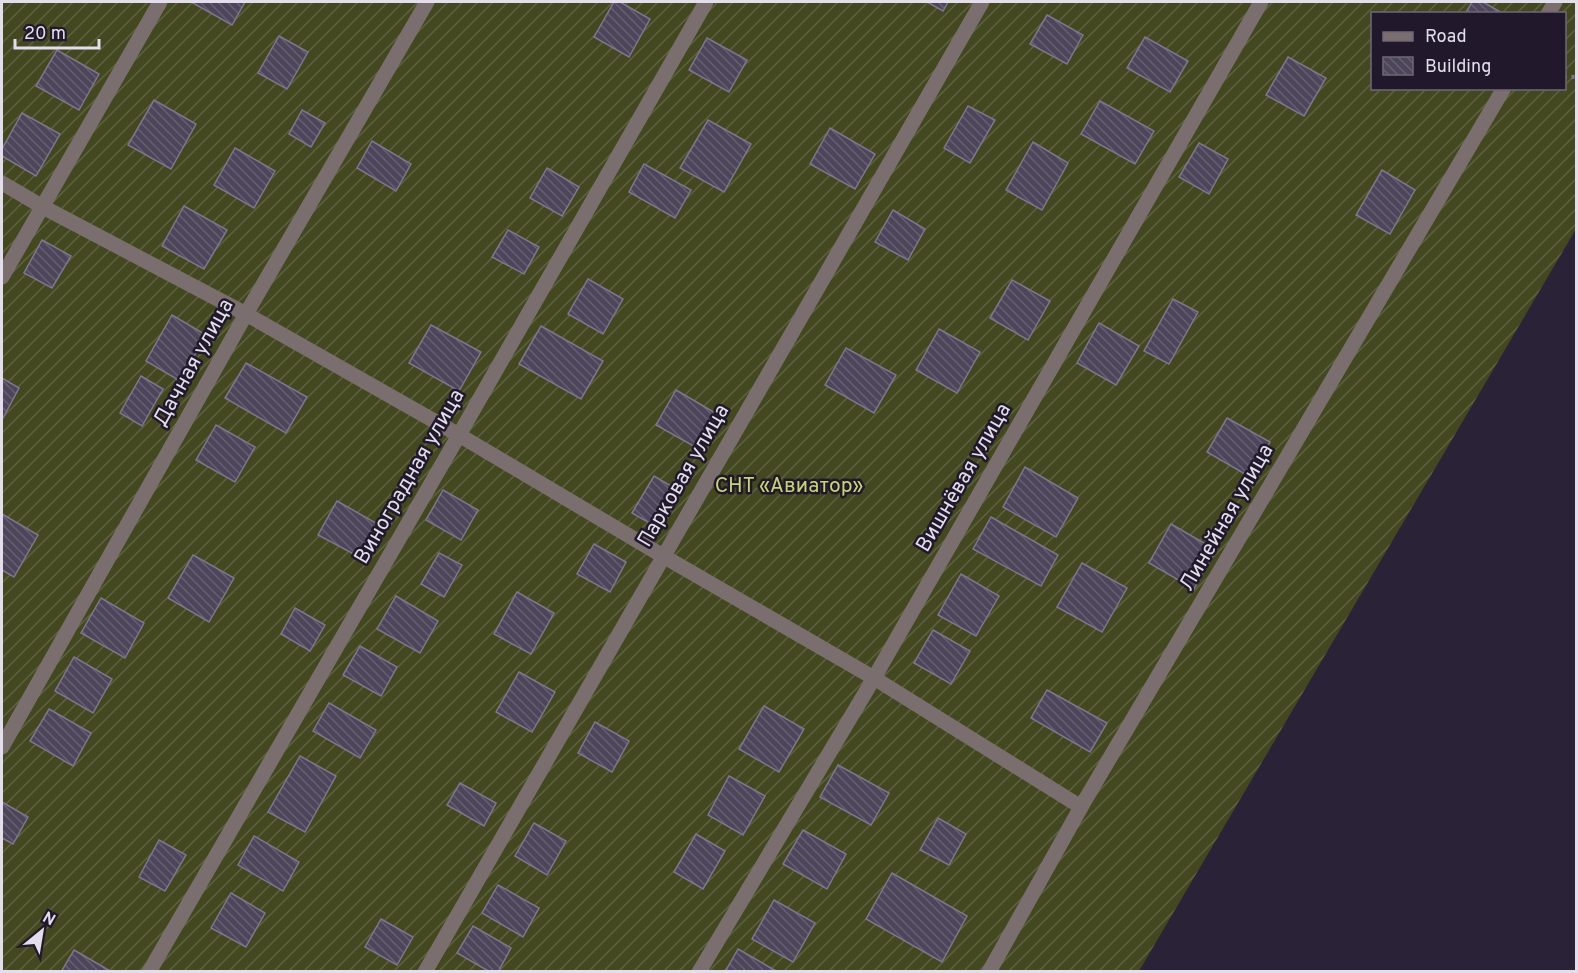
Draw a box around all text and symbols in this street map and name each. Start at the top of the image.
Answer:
scale bar [15,12,99,50]
legend [1371,12,1566,90]
text: 20 m [24,23,66,46]
text: Road [1425,26,1467,49]
text: Building [1425,56,1491,79]
street label: Дачная улица [148,294,240,432]
street label: Виноградная улица [349,385,471,569]
street label: Вишнёвая улица [910,399,1018,557]
street label: Парковая улица [632,400,736,552]
street label: Линейная улица [1174,439,1280,597]
park label: СНТ «Авиатор» [715,473,864,500]
north arrow [12,901,72,961]
text: N [39,908,58,931]

